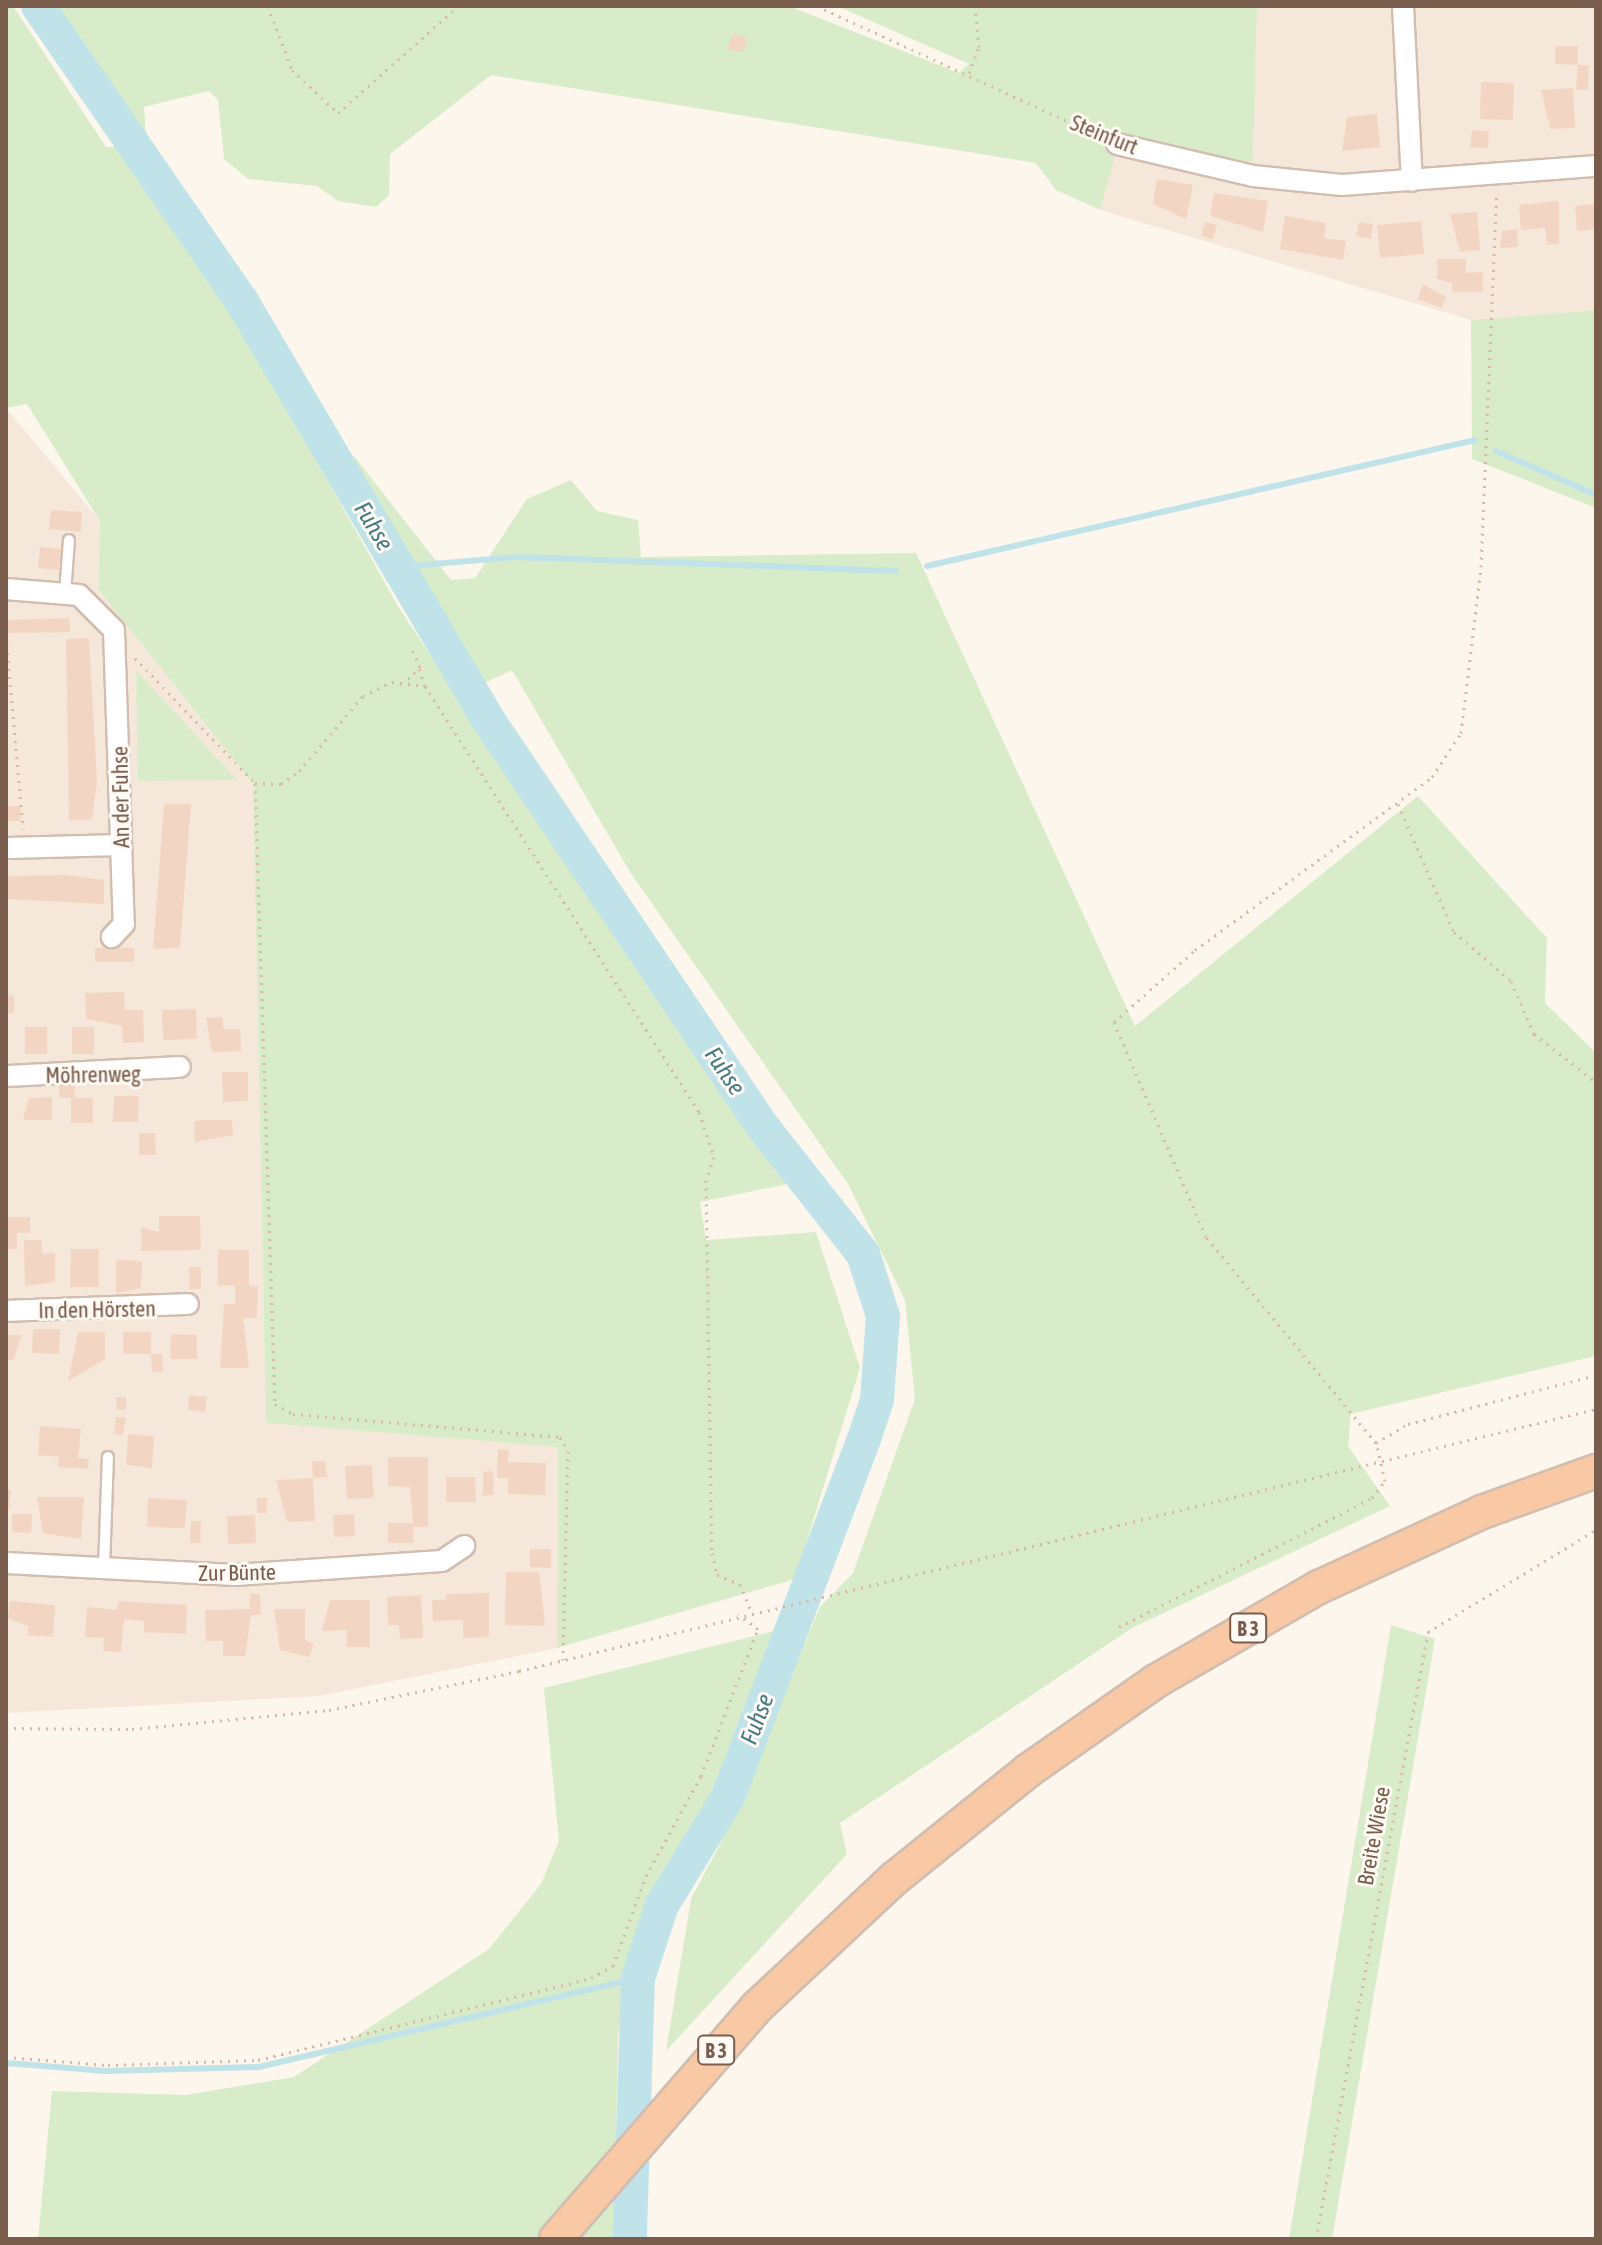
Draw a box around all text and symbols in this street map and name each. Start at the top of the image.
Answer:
street label: Steinfurt [1066,110,1142,160]
water label: Fuhse [348,496,400,556]
street label: An der Fuhse [107,746,135,848]
water label: Fuhse [699,1041,751,1101]
street label: Möhrenweg [45,1061,141,1089]
street label: In den Hörsten [38,1296,156,1324]
street label: Zur Bünte [198,1559,276,1587]
road number: B 3 [1228,1612,1268,1644]
water label: Fuhse [734,1690,780,1748]
street label: Breite Wiese [1352,1785,1396,1887]
road number: B 3 [696,2034,736,2066]

